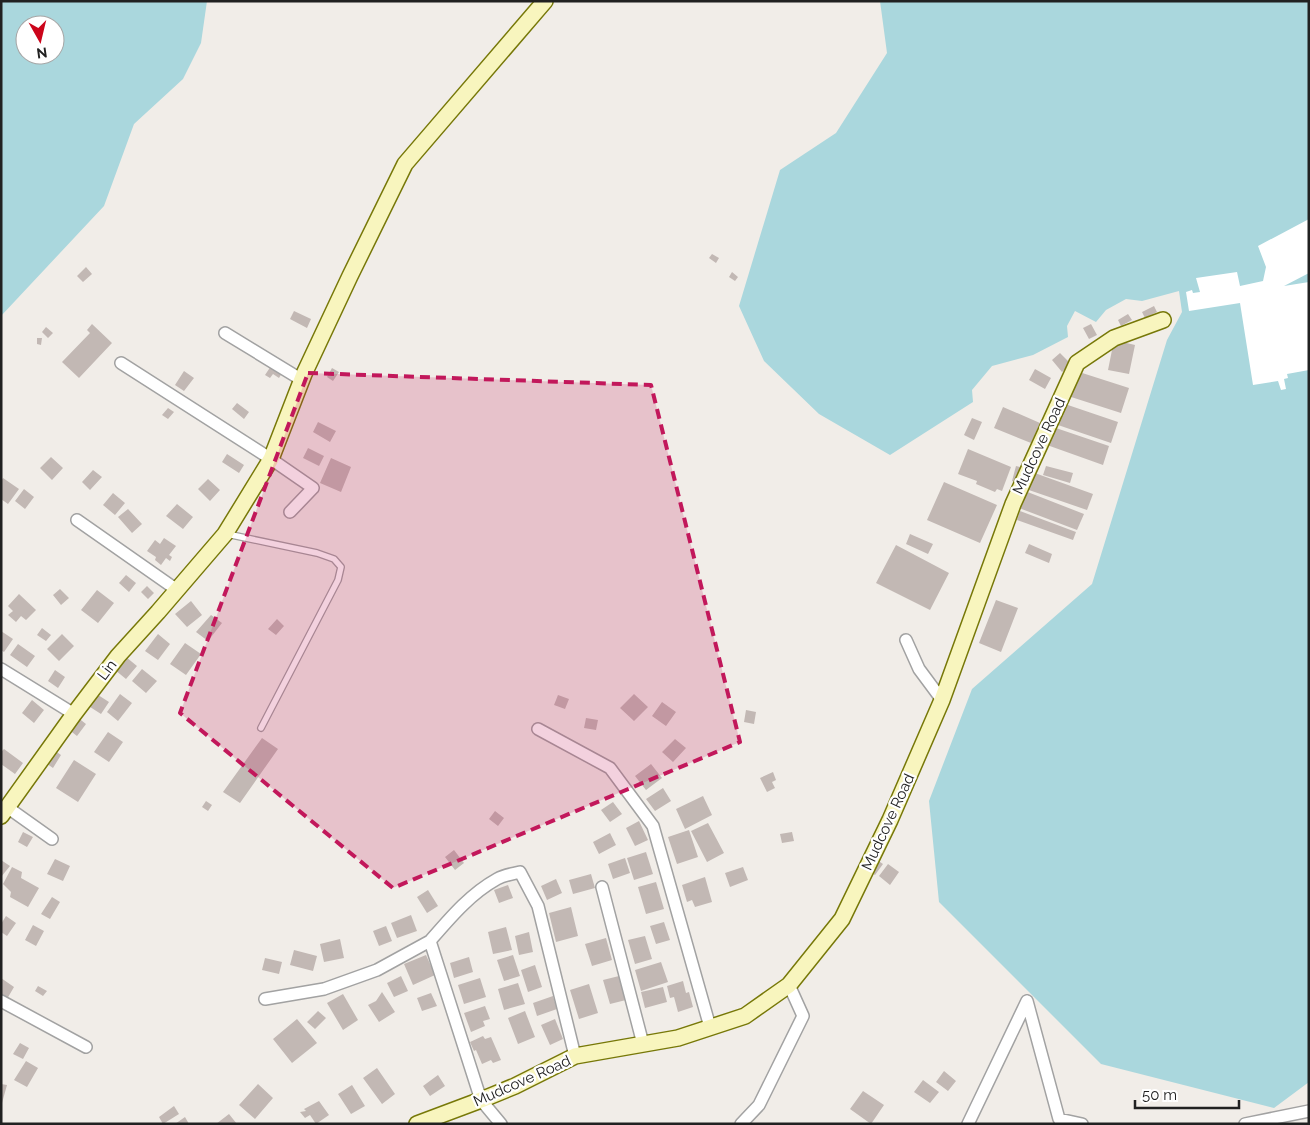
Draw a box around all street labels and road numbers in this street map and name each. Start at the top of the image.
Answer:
street label: Mudcove Road [1009,395,1069,497]
street label: Lin [94,656,120,684]
street label: Mudcove Road [858,771,918,873]
street label: Mudcove Road [471,1052,573,1110]

